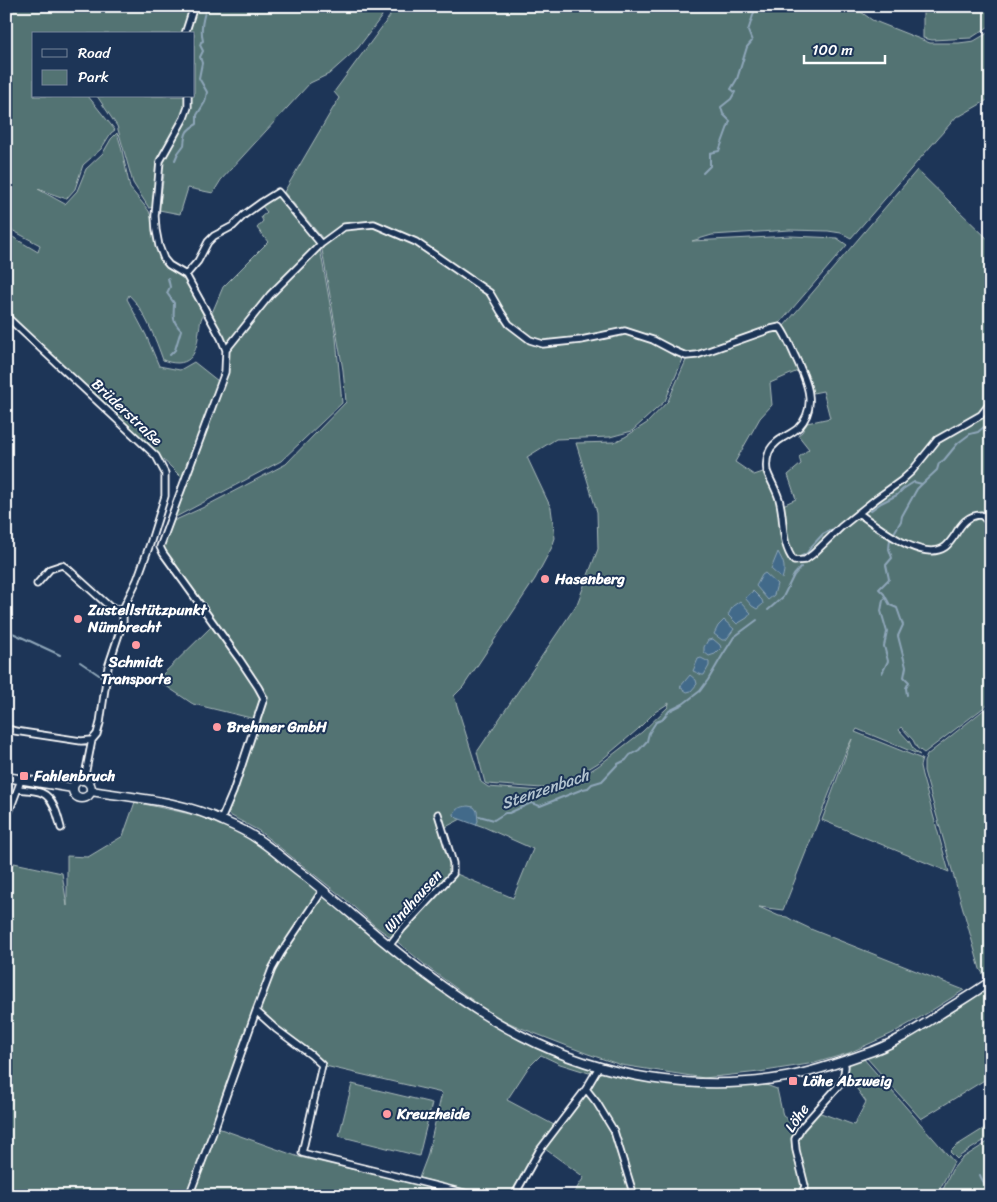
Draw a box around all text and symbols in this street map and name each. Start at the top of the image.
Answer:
legend [32,32,195,98]
scale bar [804,32,886,64]
text: 100 m [812,37,853,63]
text: Road [78,40,111,66]
text: Park [78,64,109,90]
street label: Brüderstraße [85,372,169,452]
place label: Hasenberg [554,566,625,592]
marker: Hasenberg [539,573,551,585]
place label: Zustellstützpunkt Nümbrecht [87,597,208,640]
marker: Zustellstützpunkt Nümbrecht [72,613,84,625]
marker: Schmidt Transporte [130,639,142,651]
place label: Schmidt Transporte [101,649,172,692]
place label: Brehmer GmbH [227,714,327,740]
marker: Brehmer GmbH [211,721,223,733]
water label: Stenzenbach [497,760,594,818]
place label: Fahlenbruch [33,763,116,789]
marker: Fahlenbruch [18,770,30,782]
street label: Windhausen [377,863,449,939]
place label: Löhe Abzweig [803,1068,892,1094]
marker: Löhe Abzweig [787,1075,799,1087]
street label: Löhe [778,1098,816,1138]
place label: Kreuzheide [396,1101,470,1127]
marker: Kreuzheide [381,1108,393,1120]

